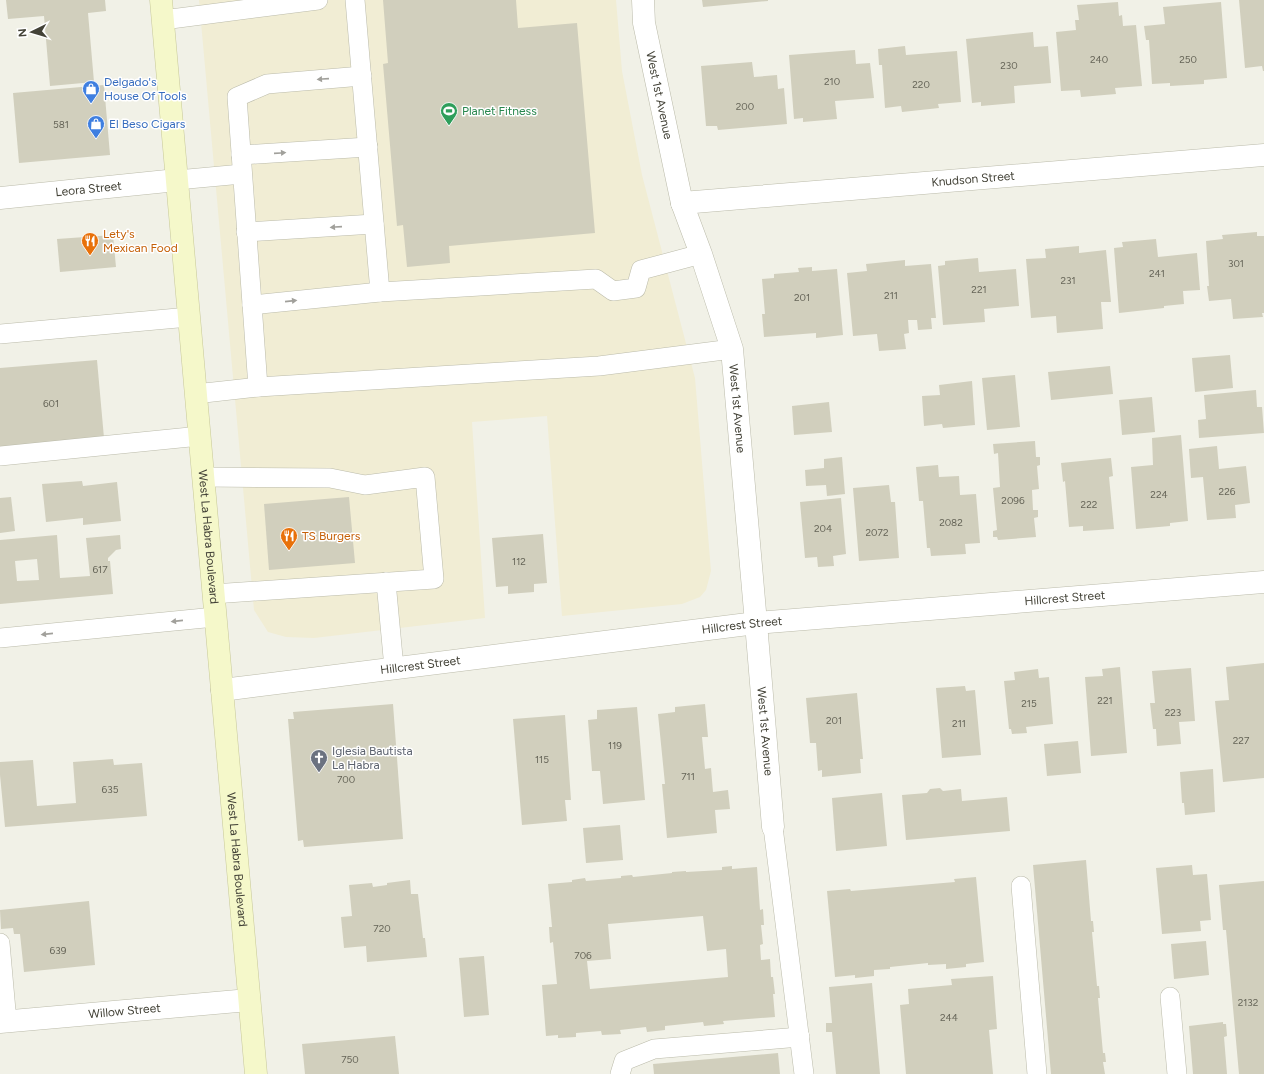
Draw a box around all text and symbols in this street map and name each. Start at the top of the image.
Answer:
north arrow [12,12,52,52]
text: N [16,28,29,38]
street label: West 1st Avenue [643,50,675,141]
house number: 240 [1090,53,1108,66]
house number: 250 [1179,53,1197,66]
house number: 230 [1000,59,1018,72]
place label: Delgado's House Of Tools [104,75,187,103]
house number: 210 [824,75,840,88]
one-way arrow [317,76,329,83]
house number: 220 [912,78,930,91]
shop icon: Delgado's House Of Tools [81,79,101,104]
house number: 200 [736,100,754,113]
sports icon: Planet Fitness [439,101,459,126]
place label: Planet Fitness [462,104,537,118]
shop icon: El Beso Cigars [86,114,106,139]
place label: El Beso Cigars [109,117,186,131]
house number: 581 [53,118,69,131]
one-way arrow [274,149,286,156]
street label: Knudson Street [931,169,1016,189]
street label: Leora Street [55,179,123,199]
one-way arrow [330,223,342,230]
place label: Lety's Mexican Food [103,227,178,255]
restaurant icon: Lety's Mexican Food [80,231,100,256]
house number: 301 [1228,257,1244,270]
house number: 241 [1149,267,1165,280]
house number: 231 [1060,274,1076,287]
house number: 221 [971,283,987,296]
house number: 211 [884,289,898,302]
house number: 201 [794,291,810,304]
one-way arrow [285,298,297,304]
street label: West 1st Avenue [726,363,748,454]
house number: 601 [43,397,59,410]
street label: West La Habra Boulevard [196,469,221,605]
house number: 226 [1219,485,1236,498]
house number: 224 [1150,488,1168,501]
house number: 2096 [1001,494,1025,507]
house number: 222 [1081,498,1097,511]
house number: 2082 [939,516,963,529]
house number: 204 [814,522,832,535]
restaurant icon: TS Burgers [279,526,299,551]
house number: 2072 [866,526,888,539]
place label: TS Burgers [302,529,361,543]
house number: 112 [512,555,526,568]
house number: 617 [92,563,108,576]
street label: Hillcrest Street [1024,588,1106,608]
street label: Hillcrest Street [701,614,783,637]
one-way arrow [171,618,183,624]
one-way arrow [41,630,53,637]
street label: Hillcrest Street [379,653,462,677]
street label: West 1st Avenue [754,686,776,777]
house number: 221 [1097,694,1113,707]
house number: 215 [1021,697,1037,710]
house number: 223 [1165,706,1181,719]
house number: 201 [826,714,842,727]
house number: 211 [952,717,966,730]
house number: 227 [1233,734,1250,747]
house number: 119 [608,739,622,752]
place label: Iglesia Bautista La Habra [332,744,413,772]
church icon: Iglesia Bautista La Habra [309,748,329,773]
house number: 115 [535,753,549,766]
house number: 711 [681,770,695,783]
house number: 700 [337,773,355,786]
house number: 635 [102,783,119,796]
street label: West La Habra Boulevard [224,792,250,927]
house number: 720 [373,922,391,935]
house number: 639 [50,944,67,957]
house number: 706 [574,949,592,962]
house number: 2132 [1238,996,1258,1009]
street label: Willow Street [88,1001,162,1021]
house number: 244 [940,1011,958,1024]
house number: 750 [341,1053,359,1066]

